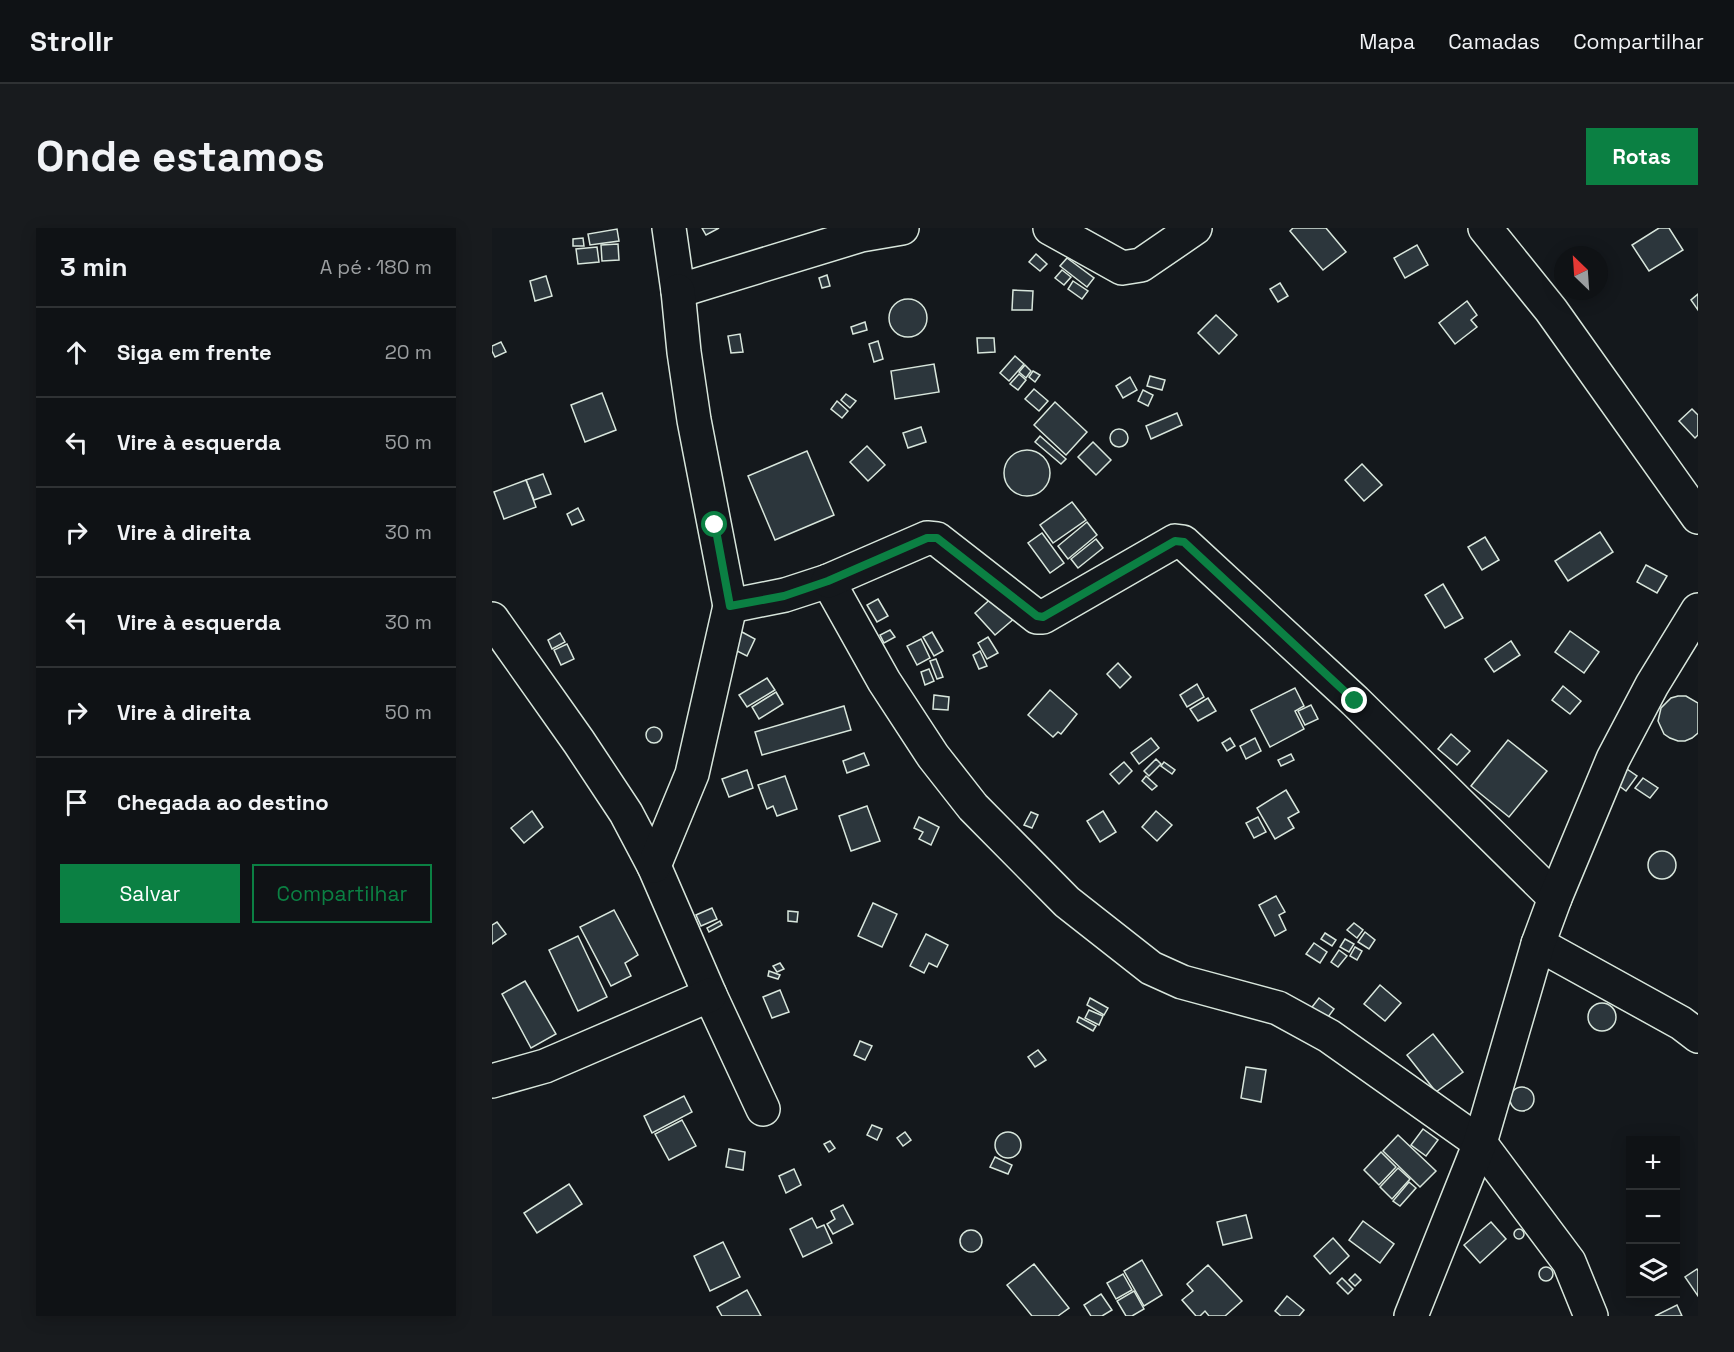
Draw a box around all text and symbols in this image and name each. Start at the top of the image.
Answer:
text: Strollr [30,23,113,59]
text: Mapa [1359,28,1415,55]
text: Camadas [1448,28,1540,55]
text: Compartilhar [1573,28,1704,55]
button: Rotas [1586,128,1698,185]
text: Onde estamos [36,130,325,183]
north arrow [1554,246,1608,300]
text: 3 min [60,250,128,284]
text: A pé · 180 m [320,254,432,280]
icon: ahead [60,336,93,369]
text: Siga em frente [117,338,272,366]
text: 20 m [385,339,432,365]
icon: left [60,426,93,459]
text: Vire à esquerda [117,428,281,456]
text: 50 m [385,429,432,455]
route start [701,511,727,537]
icon: right [60,516,93,549]
text: Vire à direita [117,518,251,546]
text: 30 m [385,519,432,545]
icon: left [60,606,93,639]
text: Vire à esquerda [117,608,281,636]
text: 30 m [385,609,432,635]
route end [1341,687,1367,713]
icon: right [60,696,93,729]
text: Vire à direita [117,698,251,726]
text: 50 m [385,699,432,725]
icon: arrive [60,786,93,819]
text: Chegada ao destino [117,788,329,816]
button: Salvar [60,864,240,923]
button: Compartilhar [252,864,432,923]
map controls [1626,1136,1680,1298]
button: + [1626,1136,1680,1190]
button: − [1626,1190,1680,1244]
button: layers [1626,1244,1680,1298]

